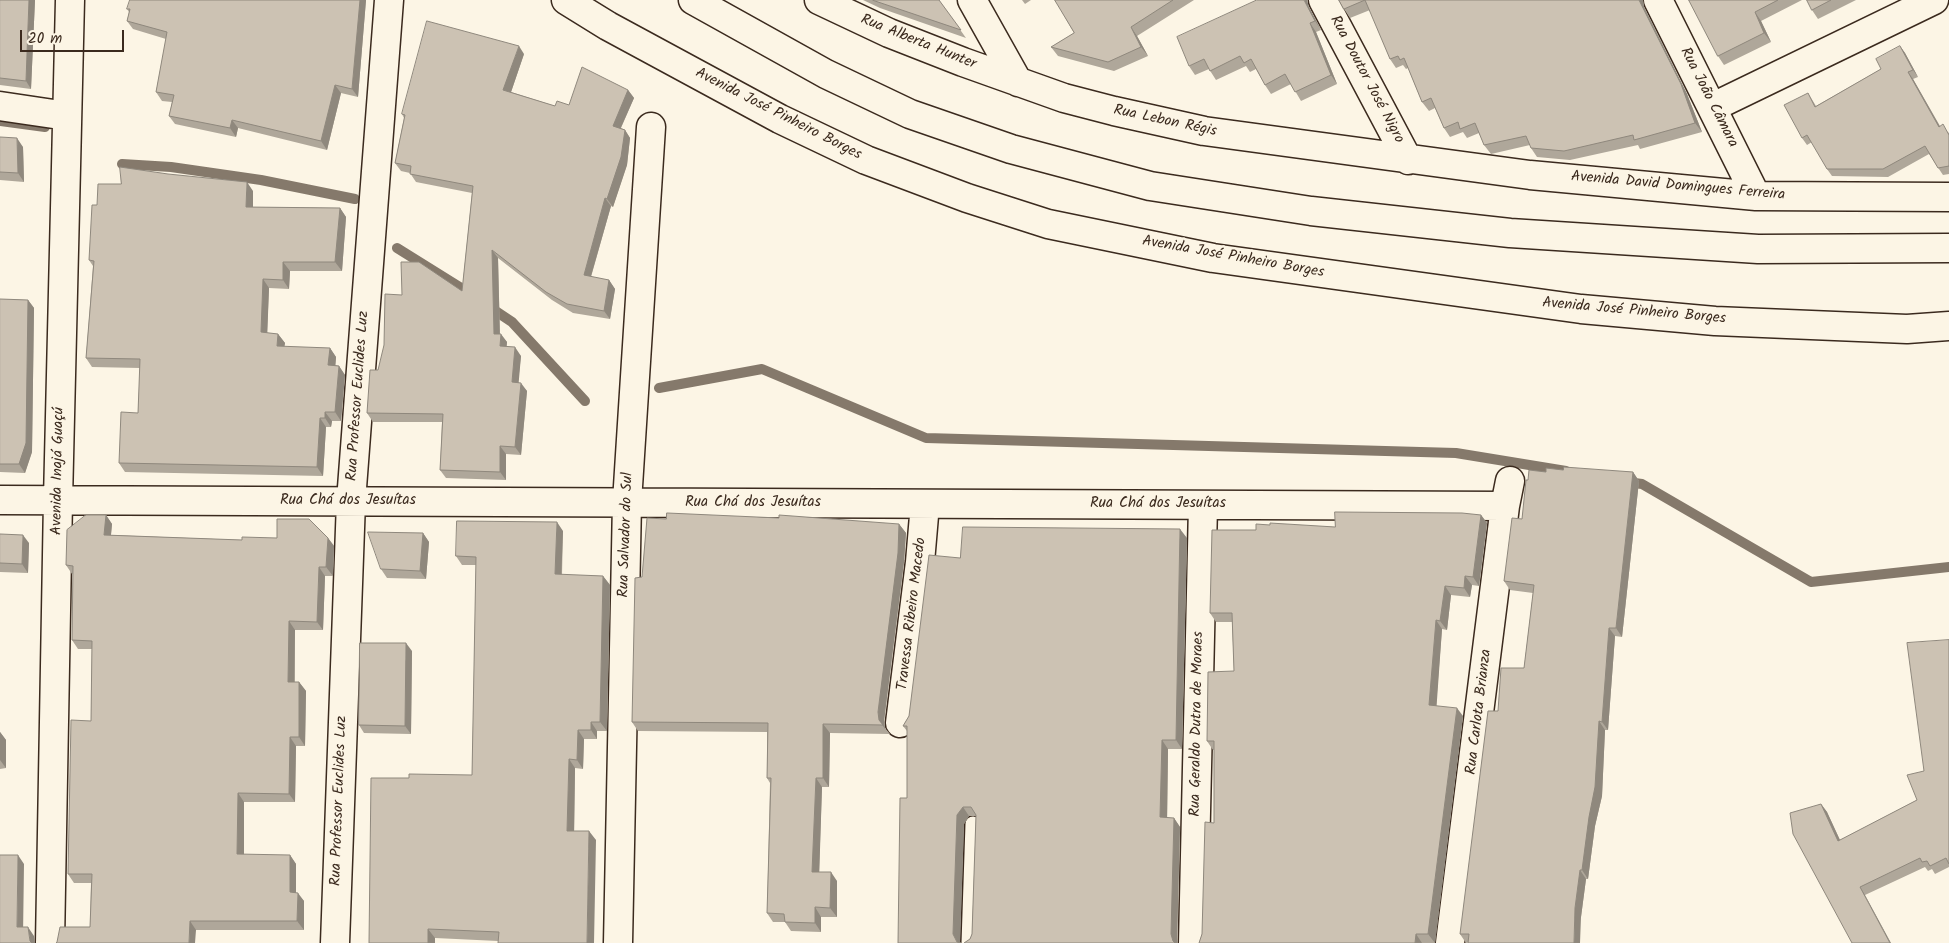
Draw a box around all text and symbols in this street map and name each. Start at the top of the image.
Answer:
street label: Rua Alberta Hunter [858,12,978,74]
street label: Rua Doutor José Nigro [1325,13,1407,147]
scale bar [22,20,126,52]
text: 20 m [28,27,62,51]
street label: Rua João Câmara [1675,45,1741,151]
street label: Avenida José Pinheiro Borges [692,65,864,165]
street label: Rua Lebon Régis [1112,102,1218,142]
street label: Avenida David Domingues Ferreira [1570,169,1786,205]
street label: Avenida José Pinheiro Borges [1141,233,1325,283]
street label: Avenida José Pinheiro Borges [1541,295,1727,329]
street label: Rua Professor Euclides Luz [344,310,374,482]
street label: Avenida Inajá Guaçú [49,407,69,535]
street label: Rua Salvador do Sul [616,472,638,598]
street label: Rua Chá dos Jesuítas [280,492,416,510]
street label: Rua Chá dos Jesuítas [685,494,821,512]
street label: Rua Chá dos Jesuítas [1090,495,1226,513]
street label: Travessa Ribeiro Macedo [895,537,931,691]
street label: Rua Geraldo Dutra de Moraes [1187,631,1209,817]
street label: Rua Carlota Brianza [1463,648,1497,776]
street label: Rua Professor Euclides Luz [328,716,352,886]

